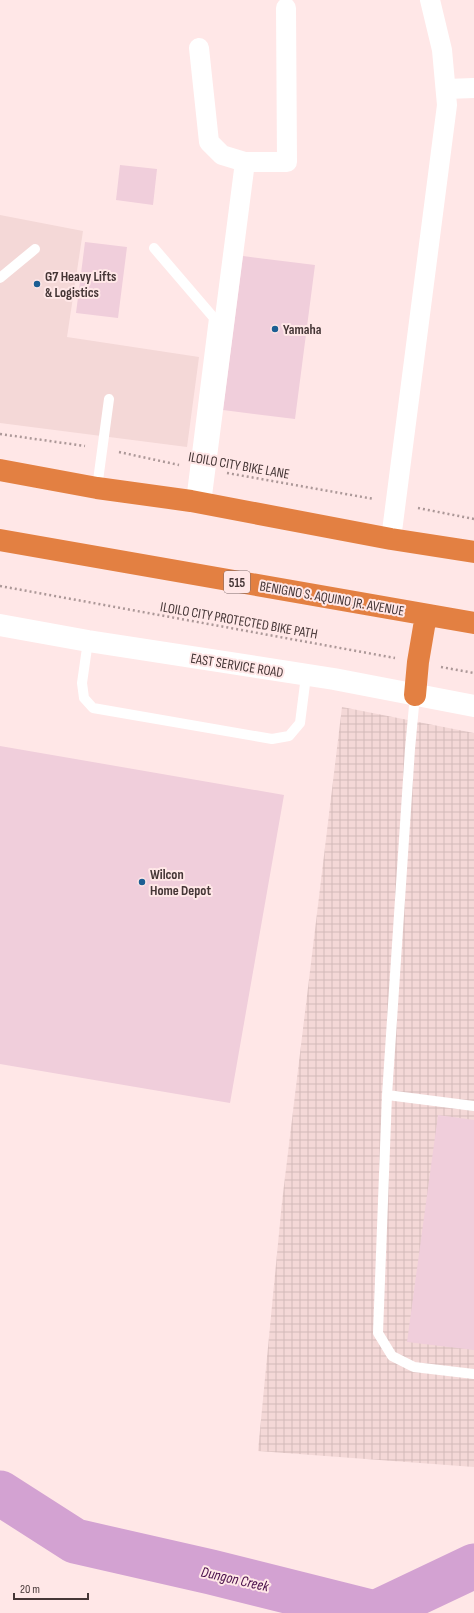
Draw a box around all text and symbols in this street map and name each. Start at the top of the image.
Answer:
place label: G7 Heavy Lifts & Logistics [45,268,116,301]
marker: G7 Heavy Lifts & Logistics [32,279,42,289]
place label: Yamaha [283,321,322,338]
marker: Yamaha [270,324,280,334]
street label: ILOILO CITY BIKE LANE [187,448,291,483]
road number: 515 [224,571,250,593]
street label: BENIGNO S. AQUINO JR. AVENUE [258,577,406,620]
street label: ILOILO CITY PROTECTED BIKE PATH [159,598,319,643]
street label: EAST SERVICE ROAD [189,650,285,681]
place label: Wilcon Home Depot [150,866,211,899]
marker: Wilcon Home Depot [137,877,147,887]
water label: Dungon Creek [199,1562,271,1597]
scale bar [14,1575,88,1601]
text: 20 m [20,1582,40,1597]

